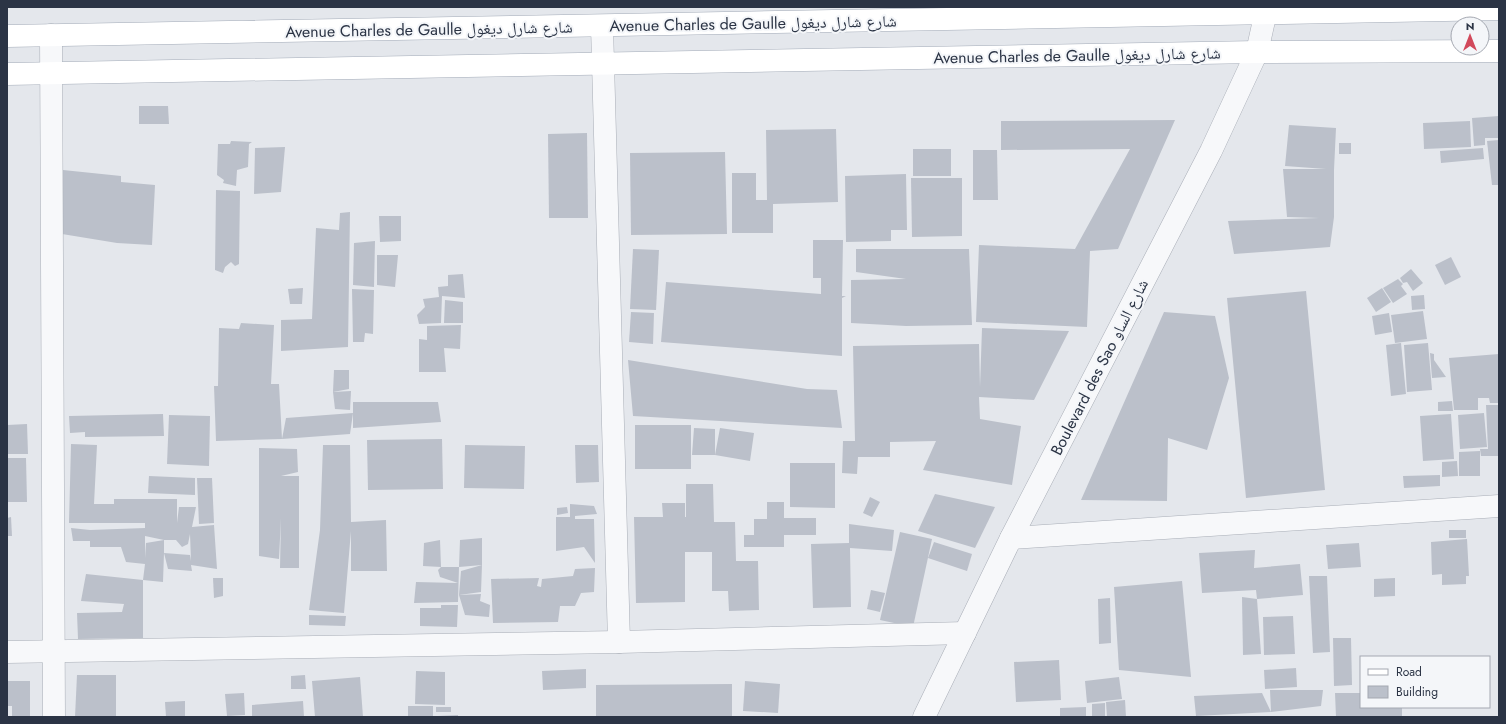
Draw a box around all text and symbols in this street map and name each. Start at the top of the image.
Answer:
street label: Avenue Charles de Gaulle شارع شارل ديغول [609,9,897,38]
street label: Avenue Charles de Gaulle شارع شارل ديغول [285,15,573,44]
north arrow [1450,16,1490,56]
text: N [1466,18,1474,34]
street label: Avenue Charles de Gaulle شارع شارل ديغول [933,41,1221,70]
street label: Boulevard des Sao شارع الساو [1045,275,1154,459]
legend [1360,656,1490,708]
text: Road [1396,663,1422,681]
text: Building [1396,683,1438,701]

